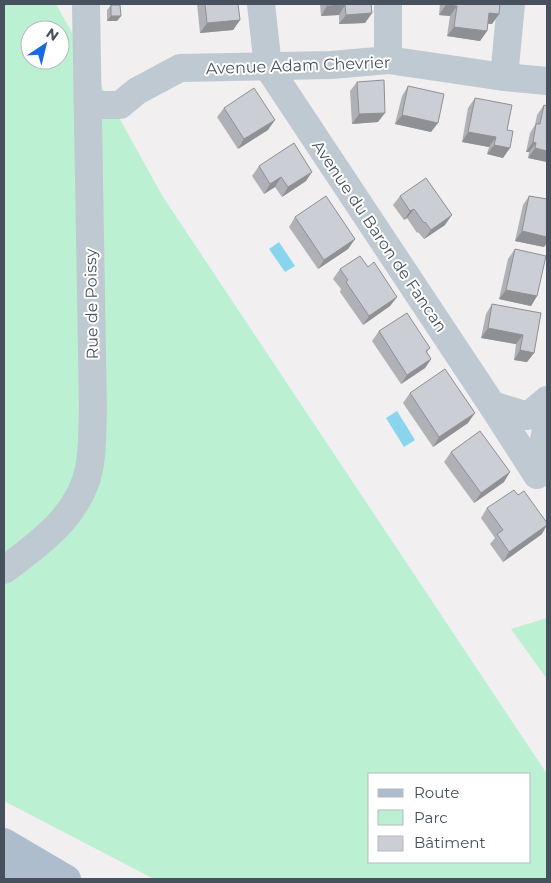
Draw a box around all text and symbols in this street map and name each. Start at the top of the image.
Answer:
north arrow [20,20,70,70]
text: N [43,24,62,45]
street label: Avenue Adam Chevrier [206,53,391,78]
street label: Avenue du Baron de Fancan [308,137,451,336]
street label: Rue de Poissy [81,248,102,360]
legend [368,773,531,863]
text: Route [414,783,459,802]
text: Parc [414,808,448,827]
text: Bâtiment [414,833,486,852]

